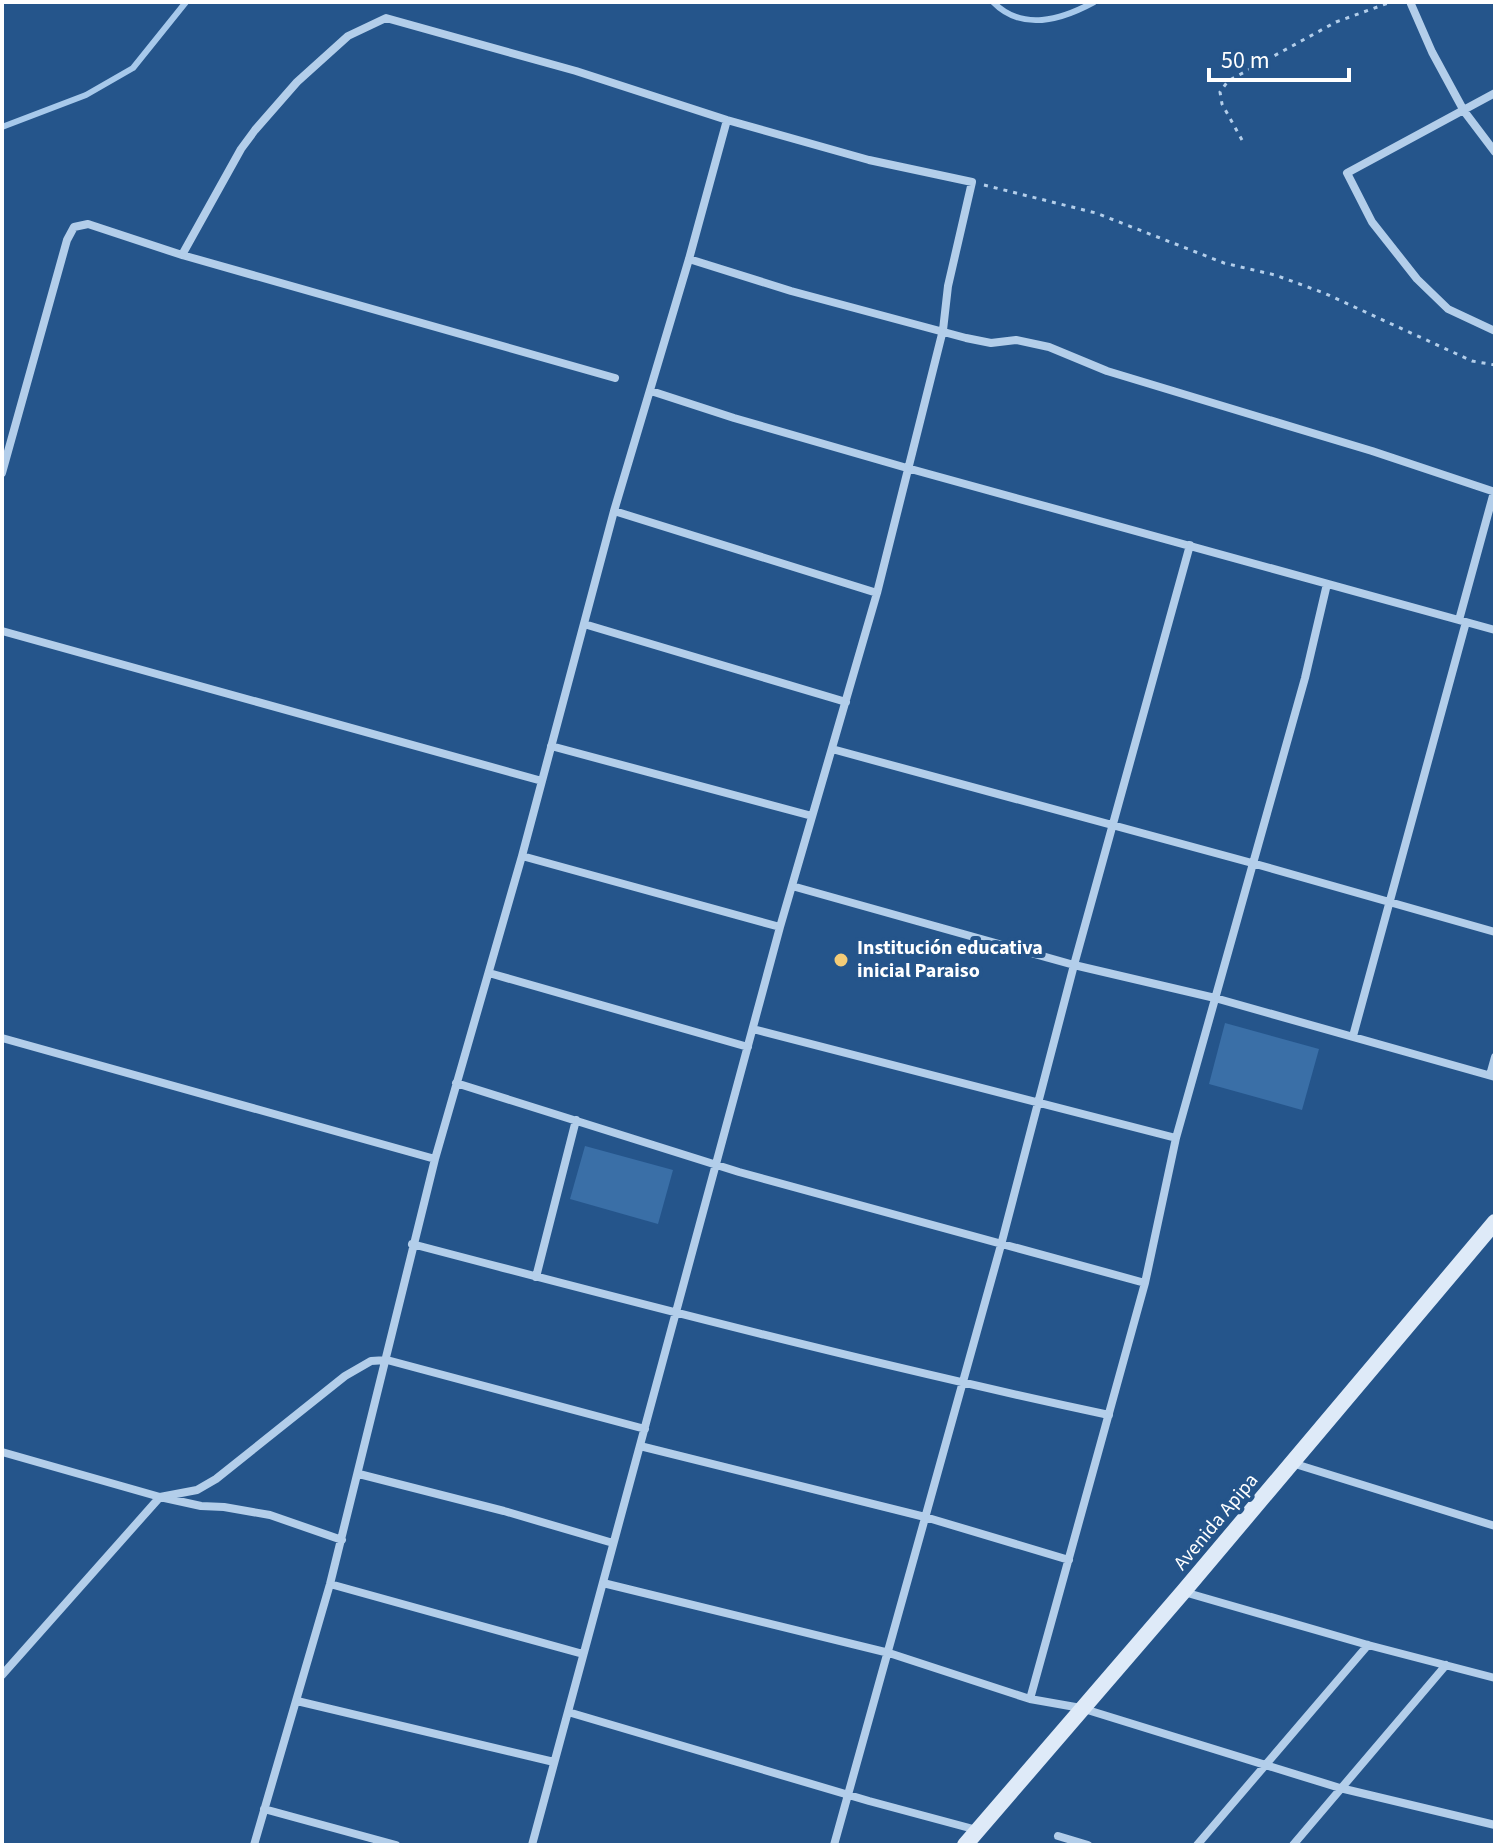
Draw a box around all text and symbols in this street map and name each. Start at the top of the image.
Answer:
scale bar [1209,32,1349,82]
text: 50 m [1221,43,1270,78]
place label: Institución educativa inicial Paraiso [857,934,1043,985]
marker: Institución educativa inicial Paraiso [832,951,850,969]
street label: Avenida Apipa [1167,1468,1265,1576]

